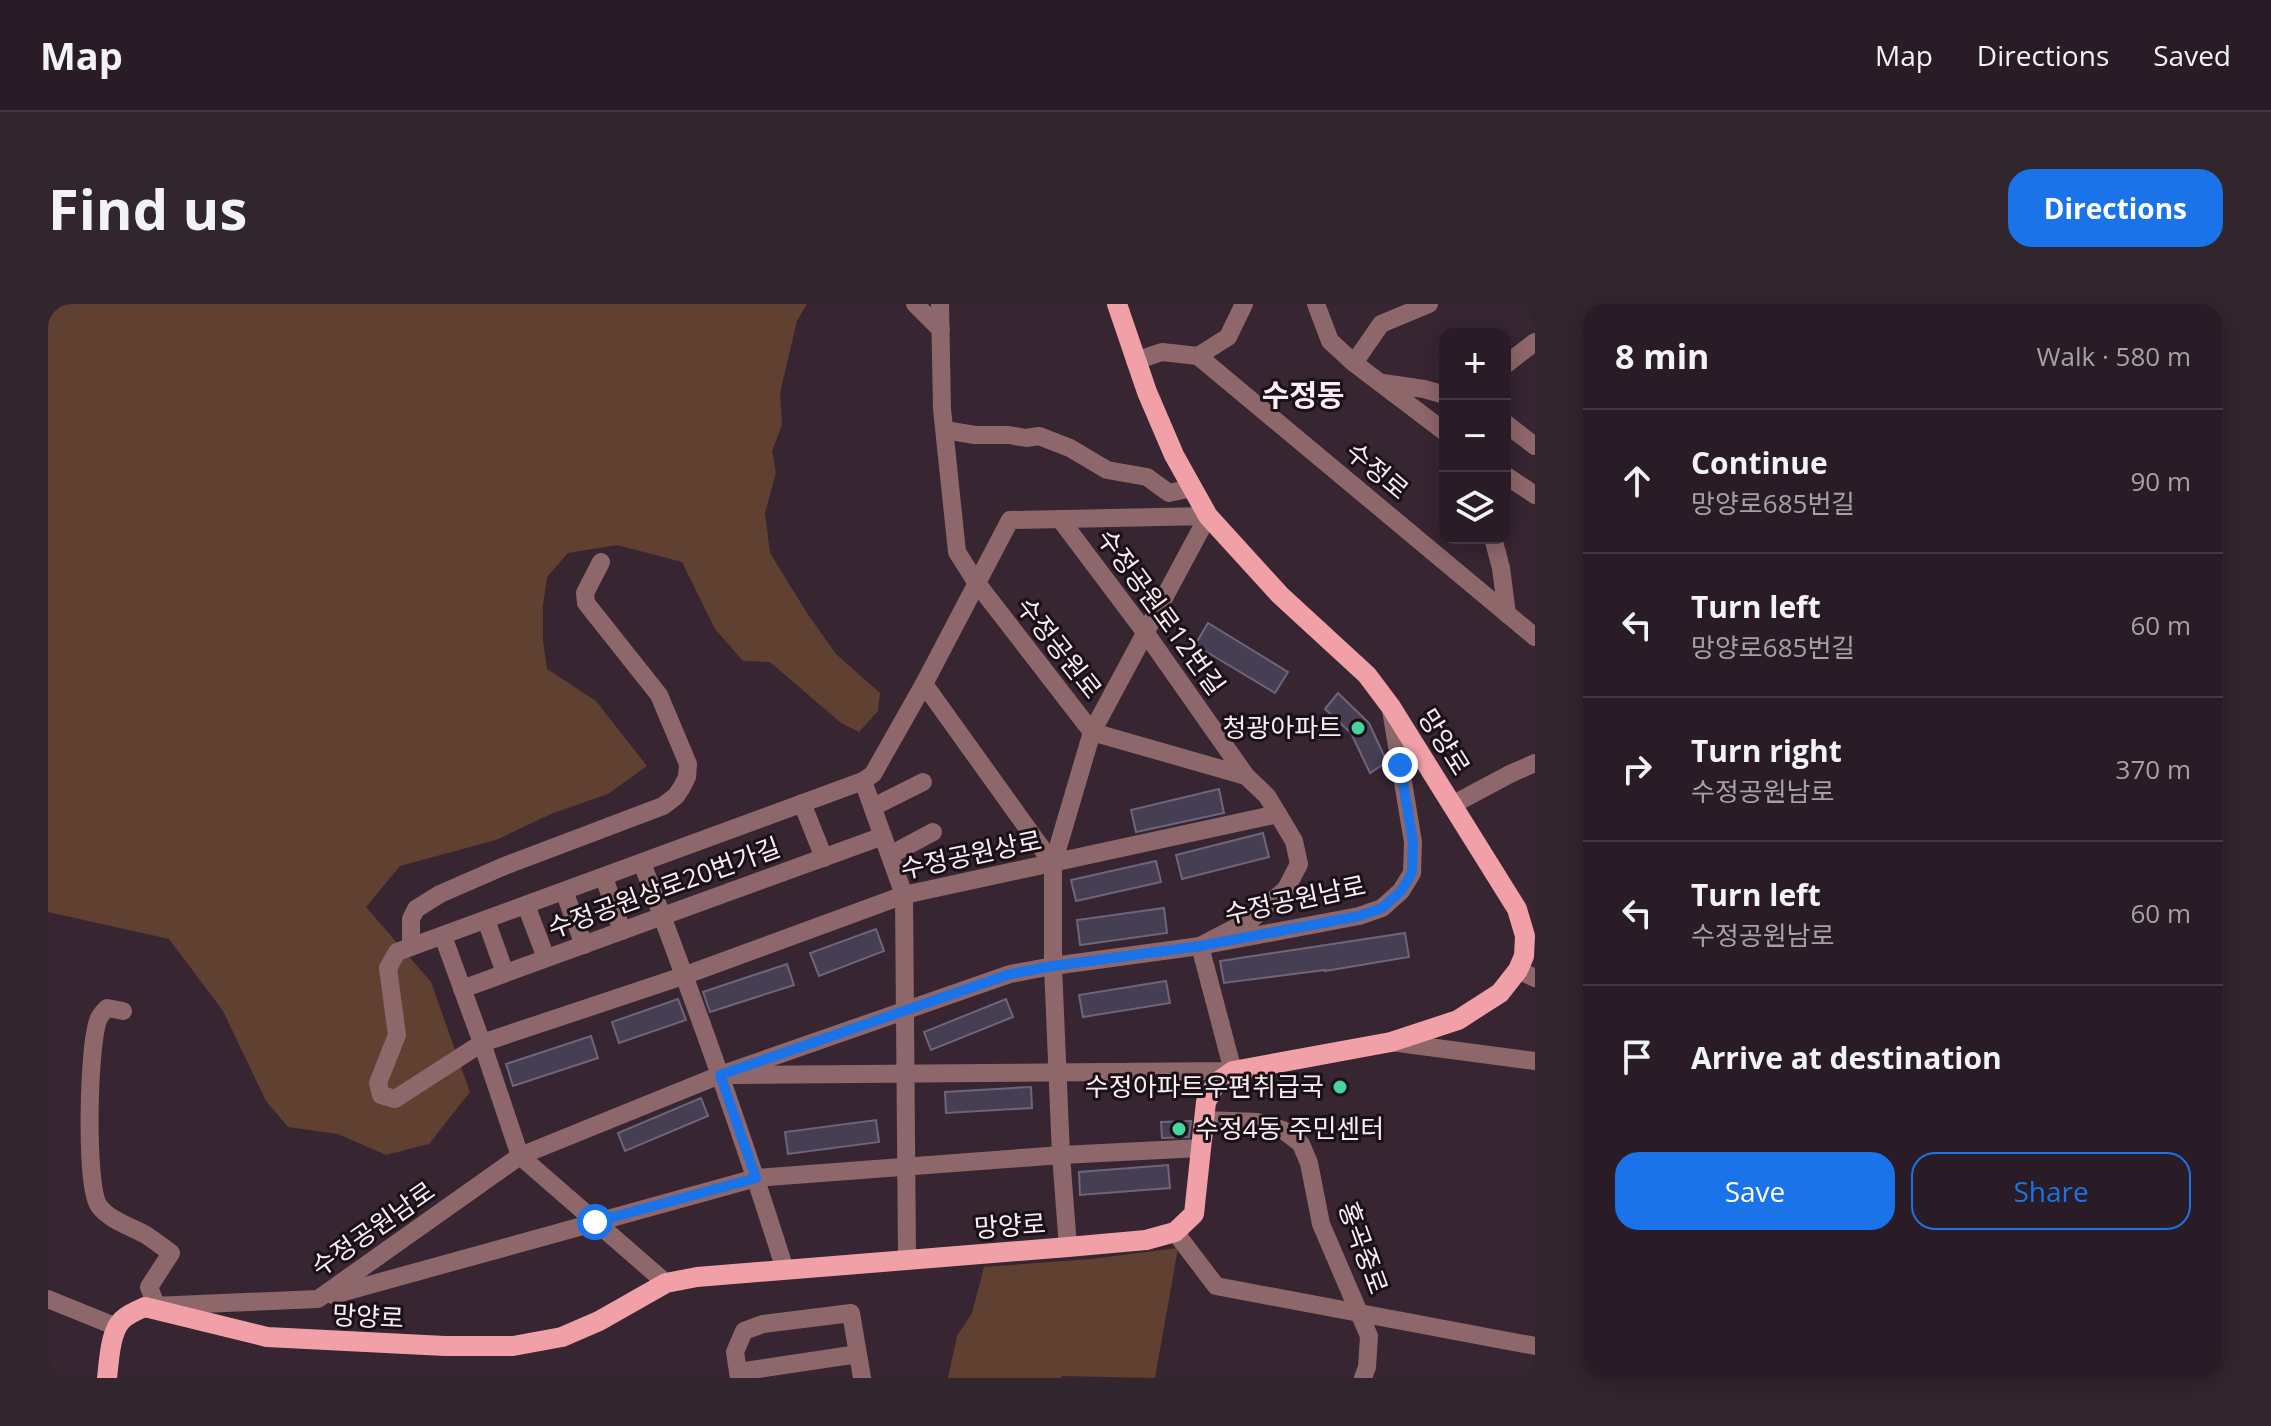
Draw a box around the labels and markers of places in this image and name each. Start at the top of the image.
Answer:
place label: 청광아파트 [1222,709,1342,745]
marker: 청광아파트 [1349,719,1367,737]
place label: 수정아파트우편취급국 [1085,1068,1324,1104]
marker: 수정아파트우편취급국 [1331,1078,1349,1096]
place label: 수정4동 주민센터 [1195,1110,1384,1146]
marker: 수정4동 주민센터 [1170,1120,1188,1138]

